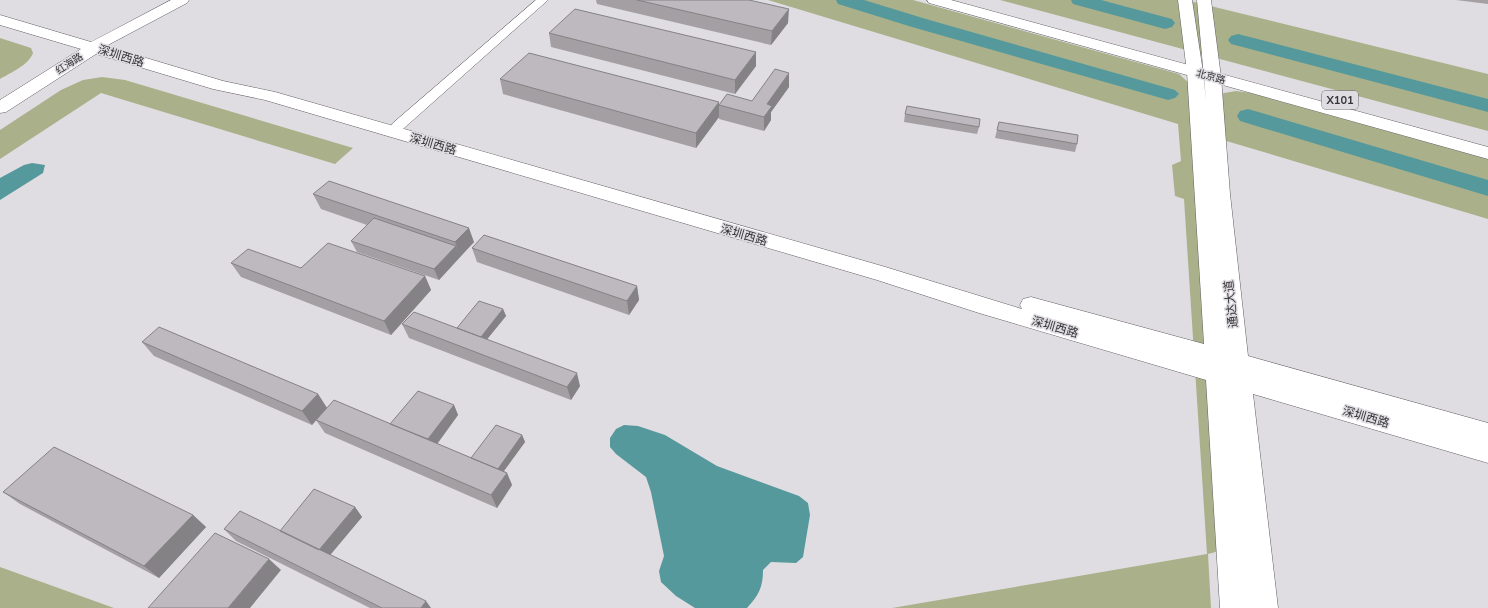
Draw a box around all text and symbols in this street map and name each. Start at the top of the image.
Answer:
street label: 深圳西路 [96,41,146,70]
street label: 红海路 [53,50,85,77]
street label: 北京路 [1195,66,1227,87]
road number: X101 [1322,91,1358,109]
street label: 深圳西路 [408,130,458,157]
street label: 深圳西路 [719,221,769,248]
street label: 通达大道 [1221,279,1240,329]
street label: 深圳西路 [1030,313,1080,340]
street label: 深圳西路 [1341,403,1391,430]

